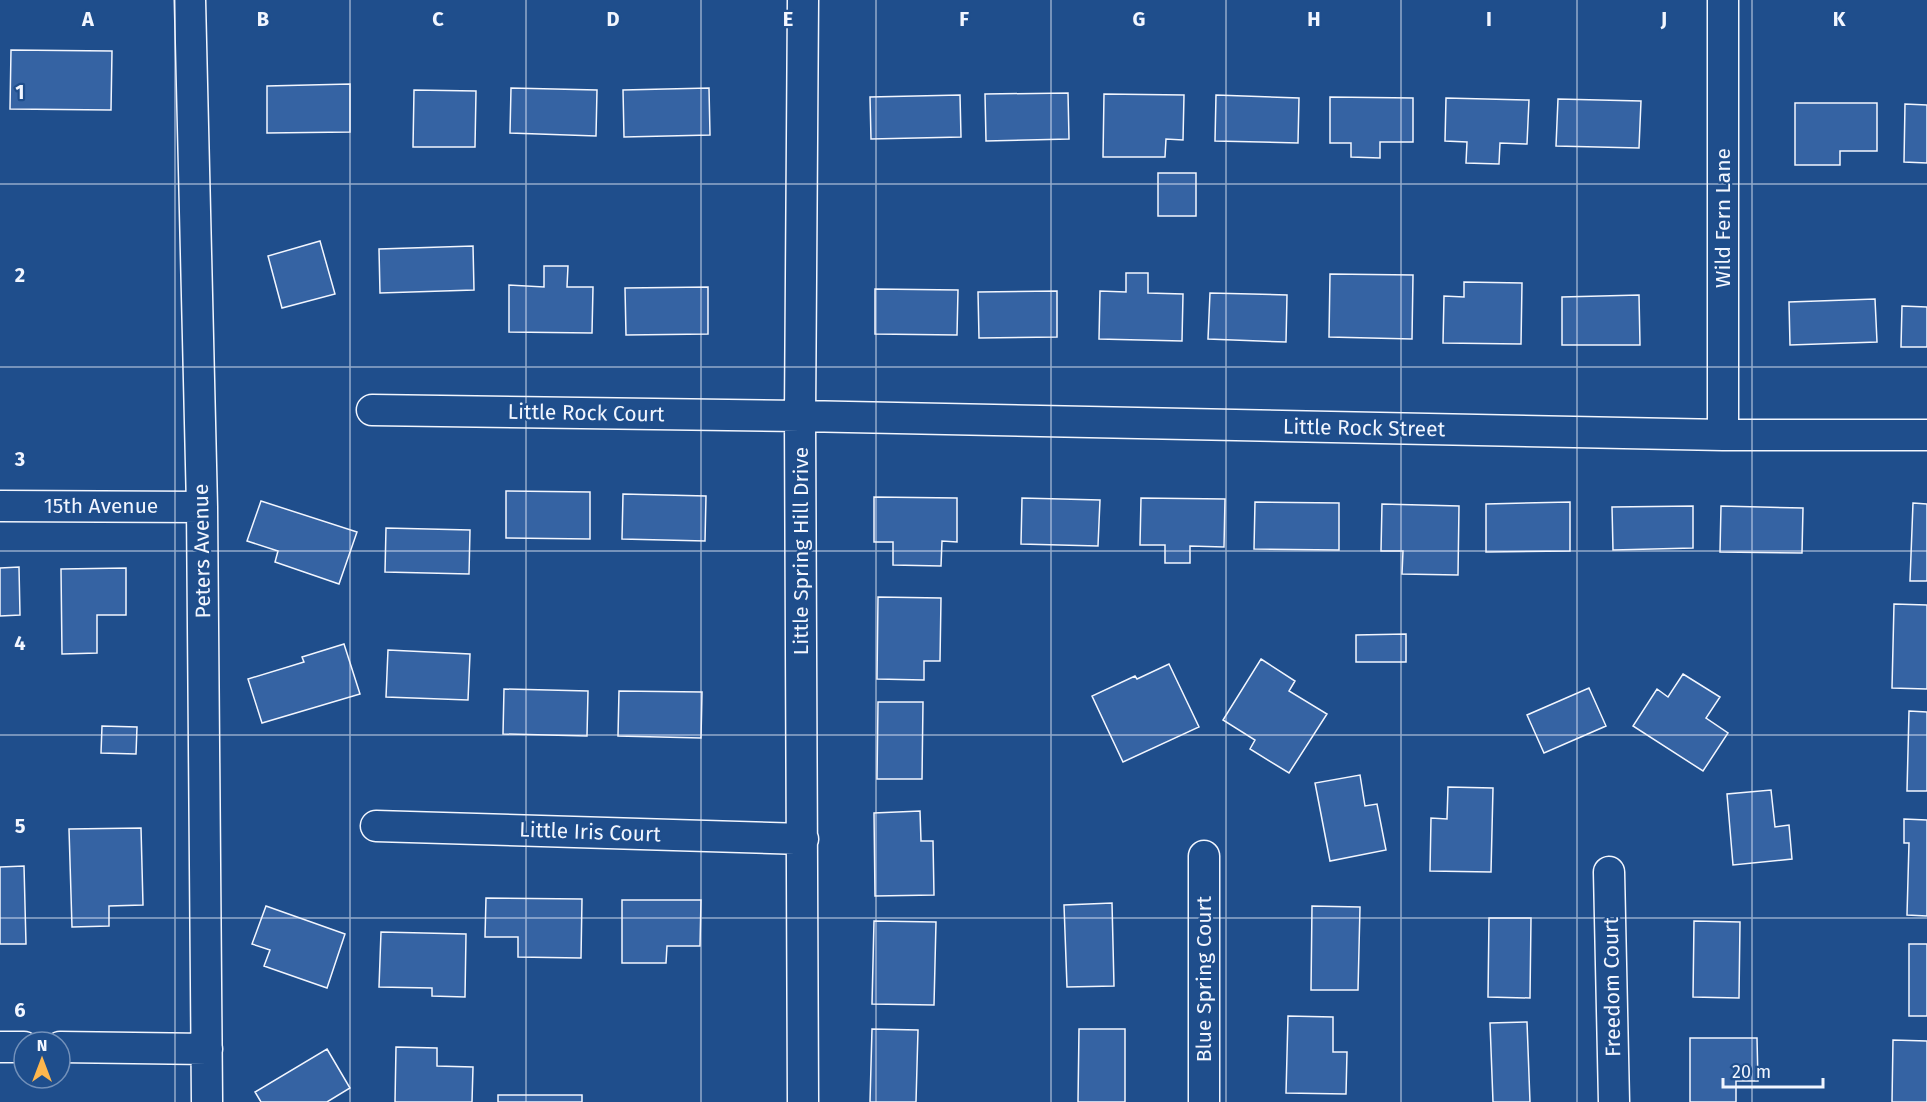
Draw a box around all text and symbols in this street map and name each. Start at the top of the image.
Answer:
text: A [81,7,95,31]
text: B [257,7,269,31]
text: C [432,7,444,31]
text: D [606,7,620,31]
text: E [783,7,793,31]
text: F [959,7,969,31]
text: G [1133,7,1145,31]
text: H [1307,7,1321,31]
text: I [1486,7,1492,31]
text: J [1660,7,1667,31]
text: K [1833,7,1846,31]
text: 1 [15,80,25,104]
street label: Wild Fern Lane [1710,148,1736,288]
text: 2 [15,263,25,287]
street label: Little Rock Court [507,399,665,427]
street label: Little Rock Street [1283,414,1446,442]
text: 3 [14,447,25,471]
street label: Little Spring Hill Drive [788,447,814,655]
street label: Peters Avenue [188,483,216,619]
street label: 15th Avenue [44,493,158,519]
text: 4 [14,631,26,655]
text: 5 [15,814,26,838]
street label: Little Iris Court [519,817,662,847]
street label: Blue Spring Court [1191,895,1217,1062]
street label: Freedom Court [1598,916,1626,1057]
text: 6 [14,998,26,1022]
north arrow [12,1030,72,1090]
text: N [37,1036,47,1055]
scale bar [1723,1051,1824,1089]
text: 20 m [1732,1061,1771,1083]

